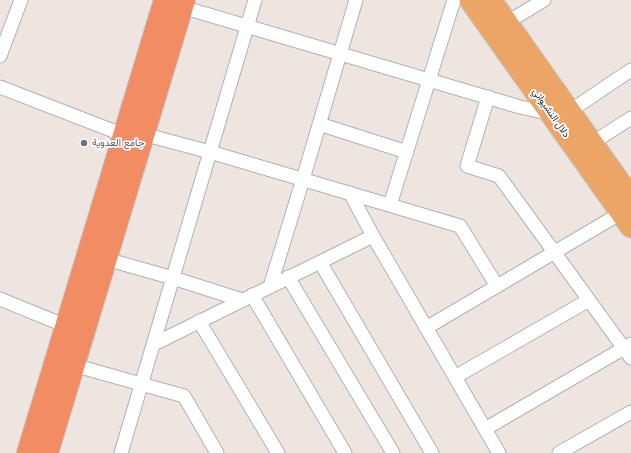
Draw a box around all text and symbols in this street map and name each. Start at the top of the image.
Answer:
street label: دلال النشيواتي [530,86,572,140]
place label: جامع العدوية [92,137,144,149]
marker: جامع العدوية [79,138,89,148]

